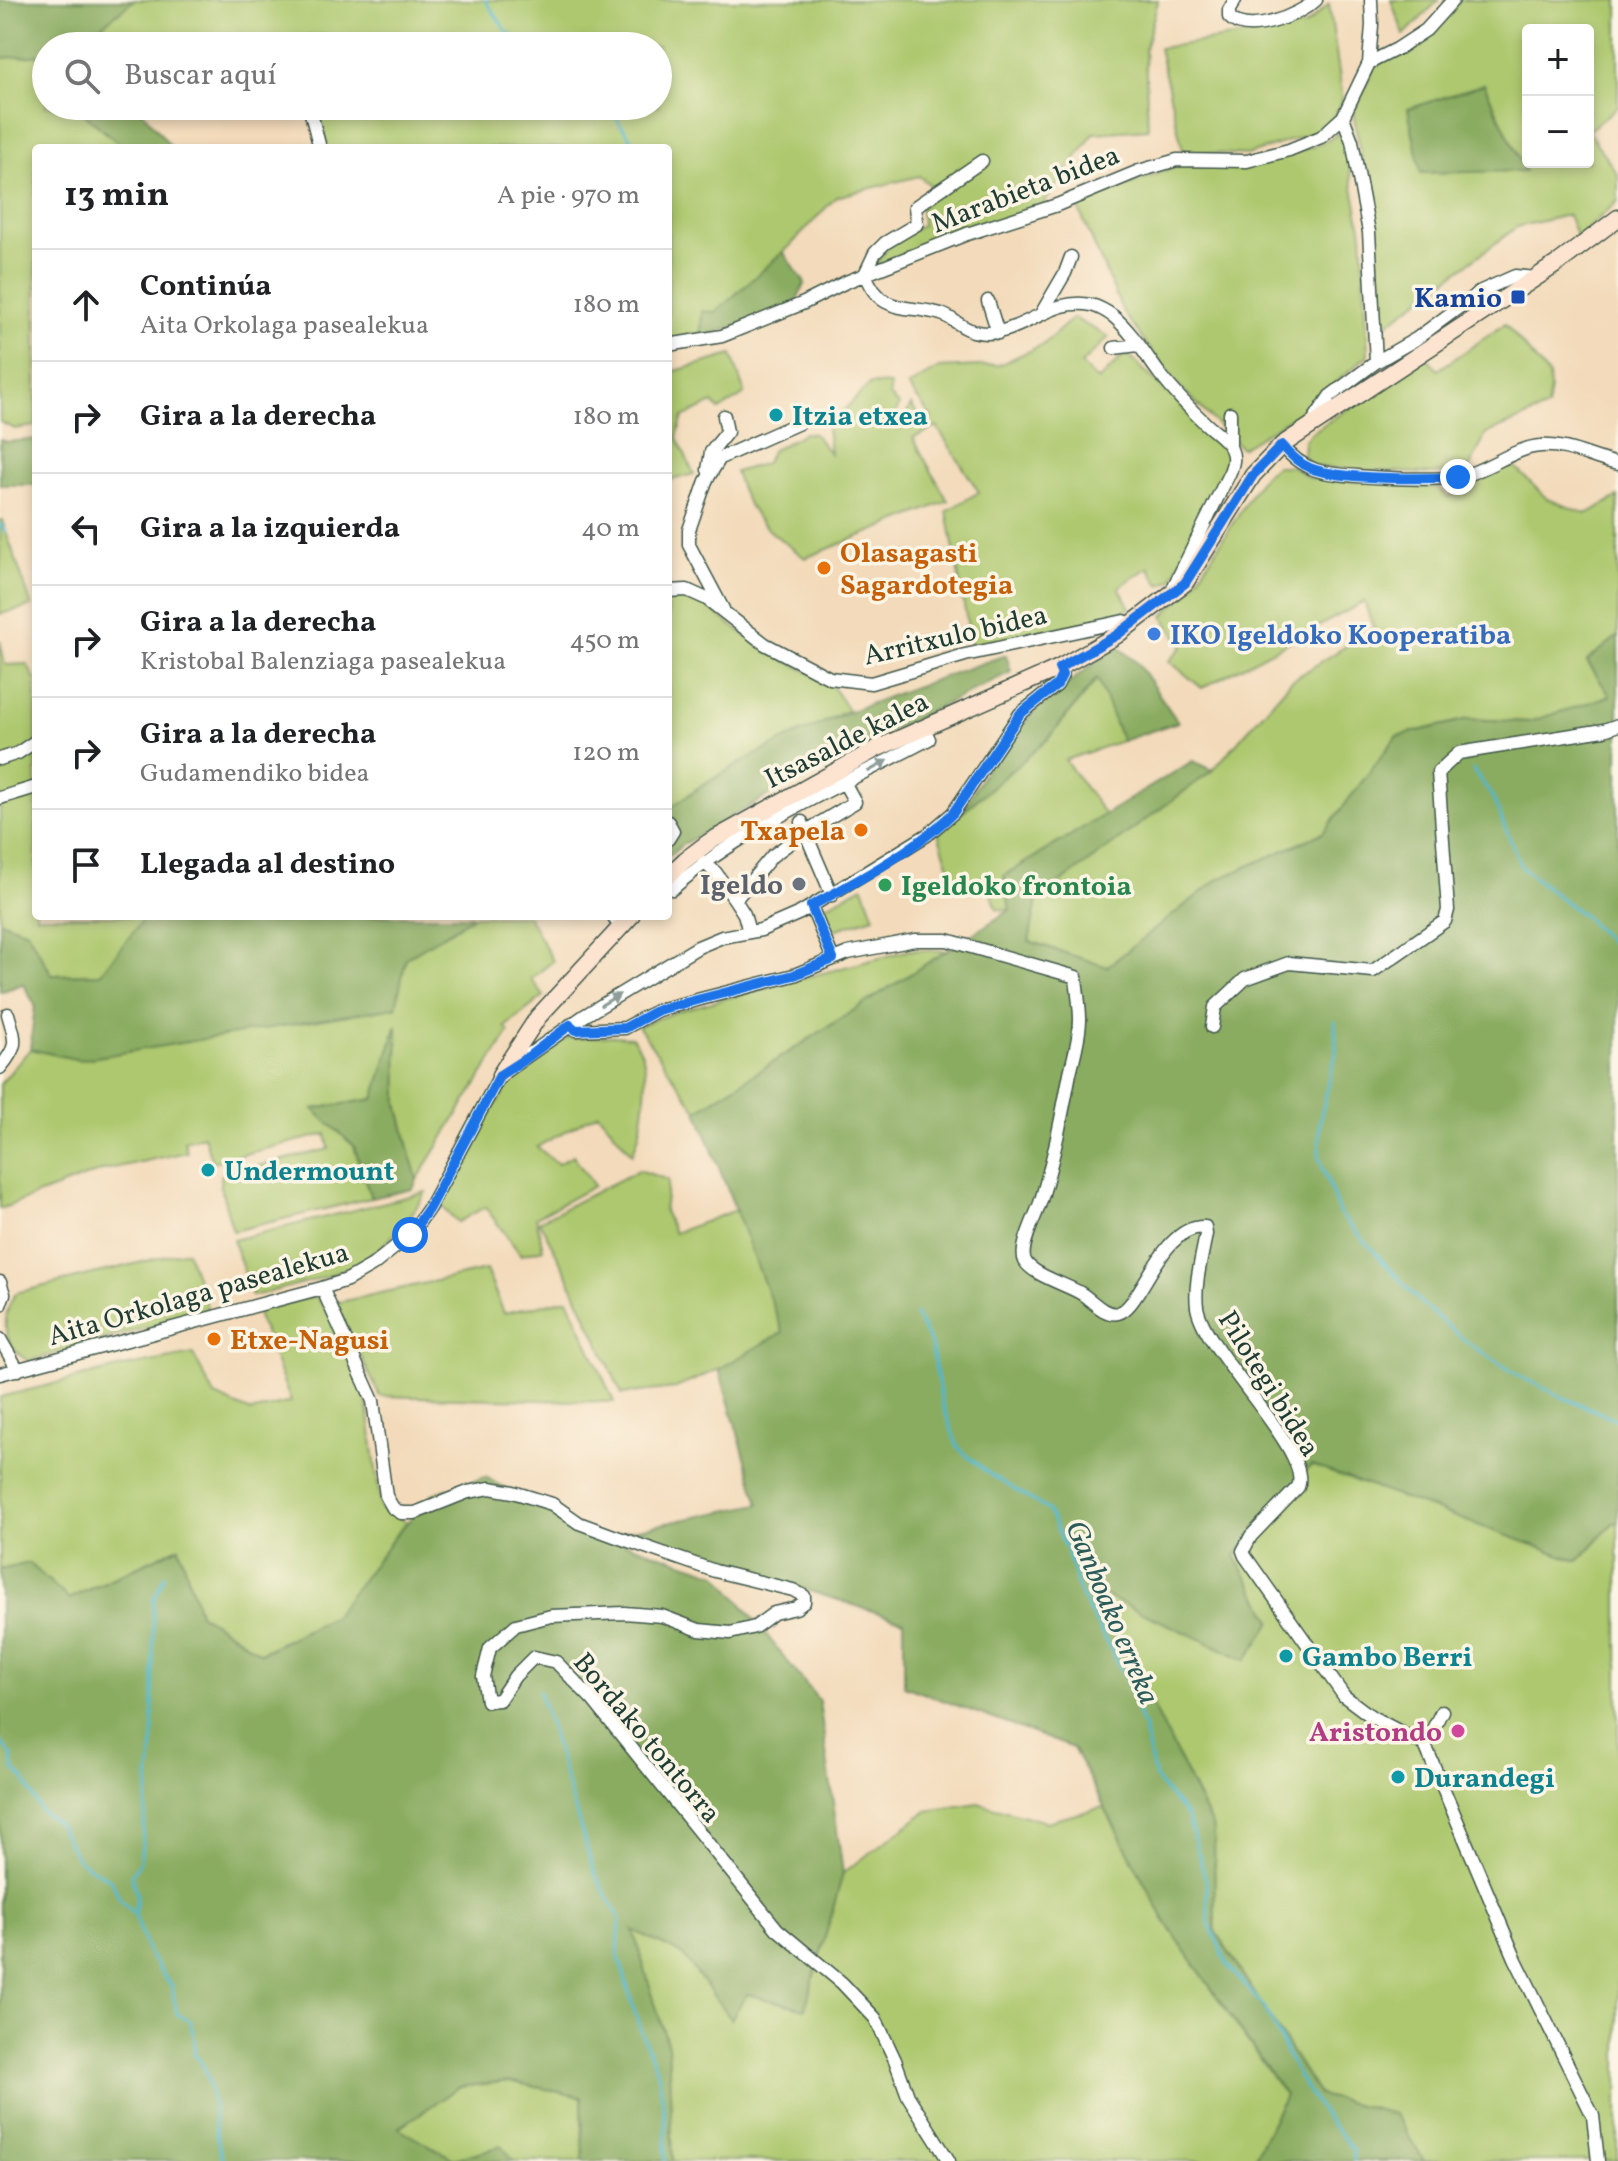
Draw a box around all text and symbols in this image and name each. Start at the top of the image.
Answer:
map controls [1522,24,1594,168]
button: + [1522,24,1594,96]
search box [32,32,672,120]
icon: search [60,54,104,98]
text: Buscar aquí [124,55,277,97]
button: − [1522,96,1594,168]
street label: Marabieta bidea [926,136,1126,244]
text: 13 min [64,173,169,220]
text: A pie · 970 m [497,178,640,214]
text: Continúa [140,266,272,308]
place label: Kamio [1414,280,1502,319]
icon: ahead [64,283,108,327]
text: 180 m [573,287,640,323]
marker: Kamio [1509,288,1527,306]
text: Aita Orkolaga pasealekua [140,308,429,344]
icon: right [64,395,108,439]
text: Gira a la derecha [140,396,376,438]
place label: Itzia etxea [792,398,928,437]
text: 180 m [573,399,640,435]
marker: Itzia etxea [767,406,785,424]
route end [1440,459,1476,495]
icon: left [64,507,108,551]
text: Gira a la izquierda [140,508,400,550]
text: 40 m [581,511,640,547]
place label: Olasagasti Sagardotegia [840,535,1013,606]
marker: Olasagasti Sagardotegia [815,559,833,577]
street label: Arritxulo bidea [860,596,1051,677]
text: Gira a la derecha [140,602,376,644]
place label: IKO Igeldoko Kooperatiba [1170,617,1511,656]
icon: right [64,619,108,663]
text: 450 m [569,623,640,659]
marker: IKO Igeldoko Kooperatiba [1145,625,1163,643]
text: Kristobal Balenziaga pasealekua [140,644,506,680]
street label: Itsasalde kalea [758,683,936,799]
text: Gira a la derecha [140,714,376,756]
icon: right [64,731,108,775]
text: 120 m [572,735,640,771]
text: Gudamendiko bidea [140,756,369,792]
one-way arrow [867,760,889,774]
place label: Txapela [740,813,845,852]
marker: Txapela [852,821,870,839]
icon: arrive [64,843,108,887]
text: Llegada al destino [140,844,395,886]
place label: Igeldo [700,867,783,906]
place label: Igeldoko frontoia [901,868,1132,907]
marker: Igeldo [790,875,808,893]
marker: Igeldoko frontoia [876,876,894,894]
one-way arrow [599,993,621,1007]
place label: Undermount [224,1153,394,1192]
marker: Undermount [199,1161,217,1179]
route start [392,1217,428,1253]
street label: Aita Orkolaga pasealekua [44,1234,354,1357]
street label: Pilotegi bidea [1207,1304,1328,1465]
place label: Etxe-Nagusi [230,1322,389,1361]
marker: Etxe-Nagusi [205,1330,223,1348]
water label: Ganboako erreka [1054,1514,1169,1711]
place label: Gambo Berri [1302,1639,1472,1678]
street label: Bordako tontorra [563,1645,729,1832]
marker: Gambo Berri [1277,1647,1295,1665]
place label: Aristondo [1309,1714,1442,1753]
marker: Aristondo [1449,1722,1467,1740]
place label: Durandegi [1414,1760,1555,1799]
marker: Durandegi [1389,1768,1407,1786]

